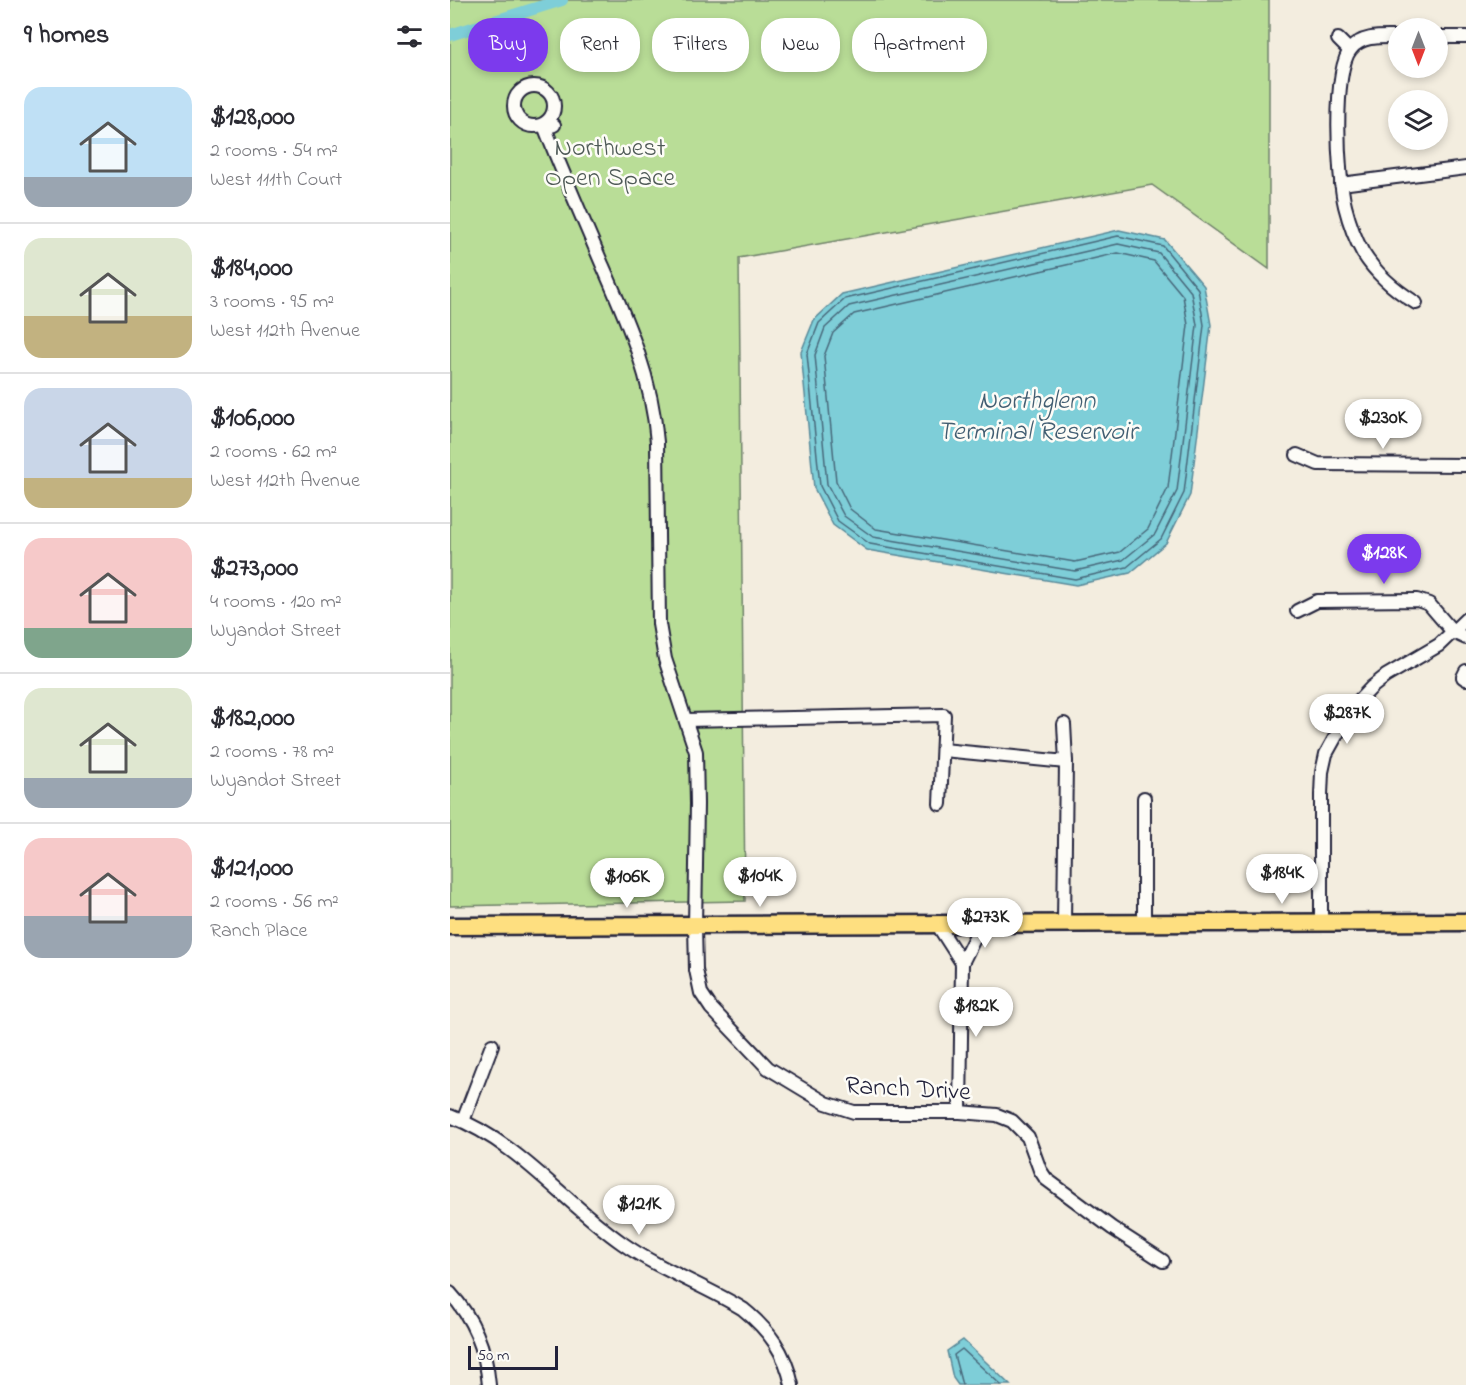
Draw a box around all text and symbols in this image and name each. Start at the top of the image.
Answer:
text: 9 homes [24,17,109,55]
chip: Buy [468,18,548,72]
chip: Rent [560,18,640,72]
chip: Filters [652,18,749,72]
chip: New [761,18,840,72]
chip: Apartment [852,18,987,72]
north arrow [1388,18,1448,78]
map controls [1388,18,1448,150]
icon: filters [393,20,426,53]
button: layers [1388,90,1448,150]
text: $128,000 [210,99,295,137]
icon: home [72,111,144,183]
park label: Northwest Open Space [545,130,675,198]
text: 2 rooms · 54 m² [210,137,338,166]
text: West 111th Court [210,166,342,195]
text: $184,000 [210,250,293,288]
icon: home [72,262,144,334]
text: 3 rooms · 95 m² [210,288,334,317]
text: West 112th Avenue [210,317,360,346]
water label: Northglenn Terminal Reservoir [937,382,1141,452]
pin: $230K [1341,399,1425,450]
text: $106,000 [210,400,295,438]
text: $230K [1359,404,1407,433]
icon: home [72,412,144,484]
text: 2 rooms · 62 m² [210,438,337,467]
text: West 112th Avenue [210,467,360,496]
pin: $128K [1342,534,1426,585]
text: $128K [1361,539,1407,568]
text: $273,000 [210,550,298,588]
icon: home [72,562,144,634]
text: 4 rooms · 120 m² [210,588,342,617]
text: Wyandot Street [210,617,341,646]
pin: $287K [1305,694,1389,745]
text: $287K [1323,699,1371,728]
text: $182,000 [210,700,295,738]
icon: home [72,712,144,784]
text: 2 rooms · 78 m² [210,738,334,767]
text: Wyandot Street [210,767,341,796]
text: $121,000 [210,850,293,888]
pin: $184K [1240,854,1324,905]
pin: $104K [718,857,802,908]
pin: $106K [585,858,669,909]
text: $184K [1260,859,1304,888]
icon: home [72,862,144,934]
text: $104K [737,862,783,891]
text: $106K [604,863,650,892]
text: 2 rooms · 56 m² [210,888,339,917]
pin: $273K [943,898,1027,949]
text: $273K [961,903,1009,932]
text: Ranch Place [210,917,307,946]
pin: $182K [934,987,1018,1038]
text: $182K [953,992,999,1021]
street label: Ranch Drive [844,1068,972,1112]
pin: $121K [597,1185,681,1236]
text: $121K [617,1190,661,1219]
scale bar [468,1343,558,1370]
text: 50 m [477,1344,509,1368]

